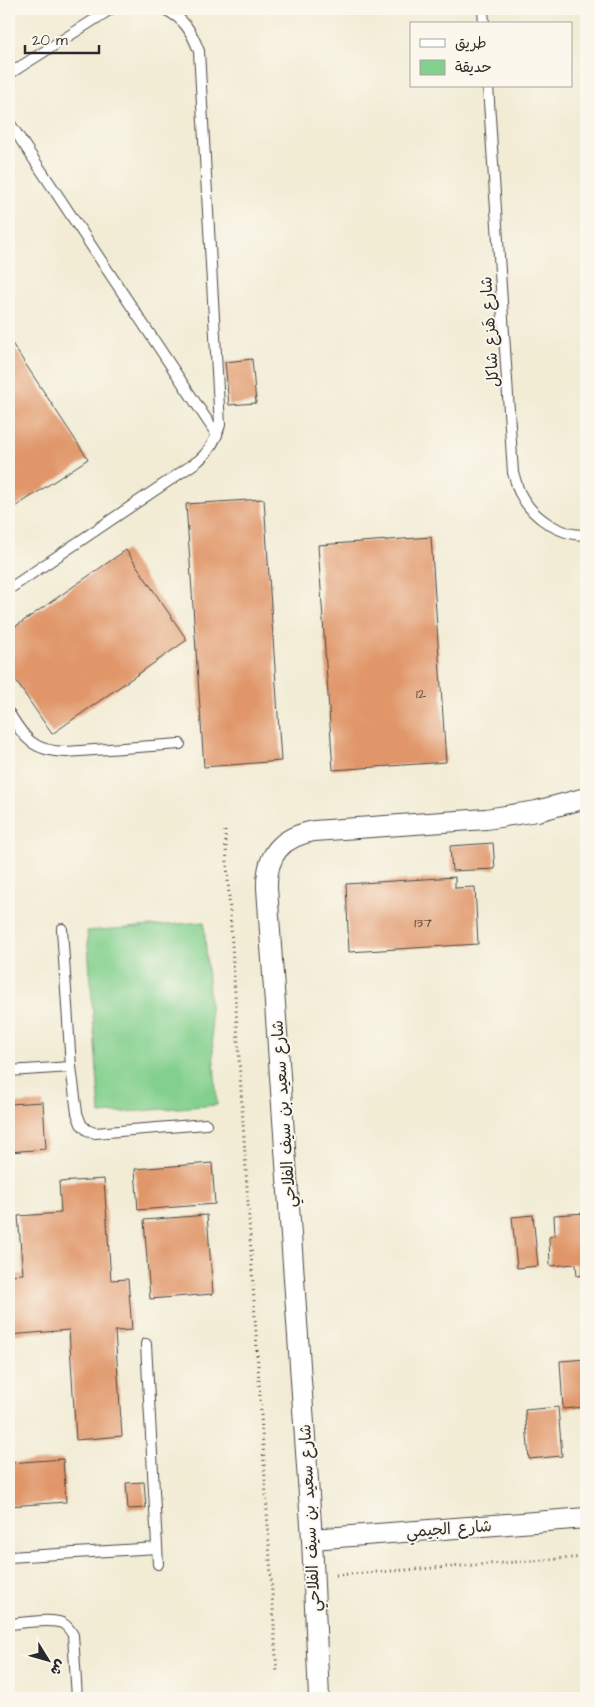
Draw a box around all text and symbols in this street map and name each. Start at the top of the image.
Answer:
scale bar [25,22,99,54]
legend [410,22,572,88]
text: 20 m [32,30,68,51]
text: طريق [455,33,487,54]
text: حديقة [455,57,492,78]
street label: شارع هَزع شاكل [475,276,505,388]
house number: 12 [416,684,426,704]
house number: 137 [414,913,432,933]
street label: شارع سعيد بن سيف الفلاحي [266,1019,305,1208]
street label: شارع سعيد بن سيف الفلاحي [294,1423,329,1612]
street label: شارع الجيمي [405,1515,493,1546]
north arrow [22,1634,72,1684]
text: ش [45,1655,70,1679]

